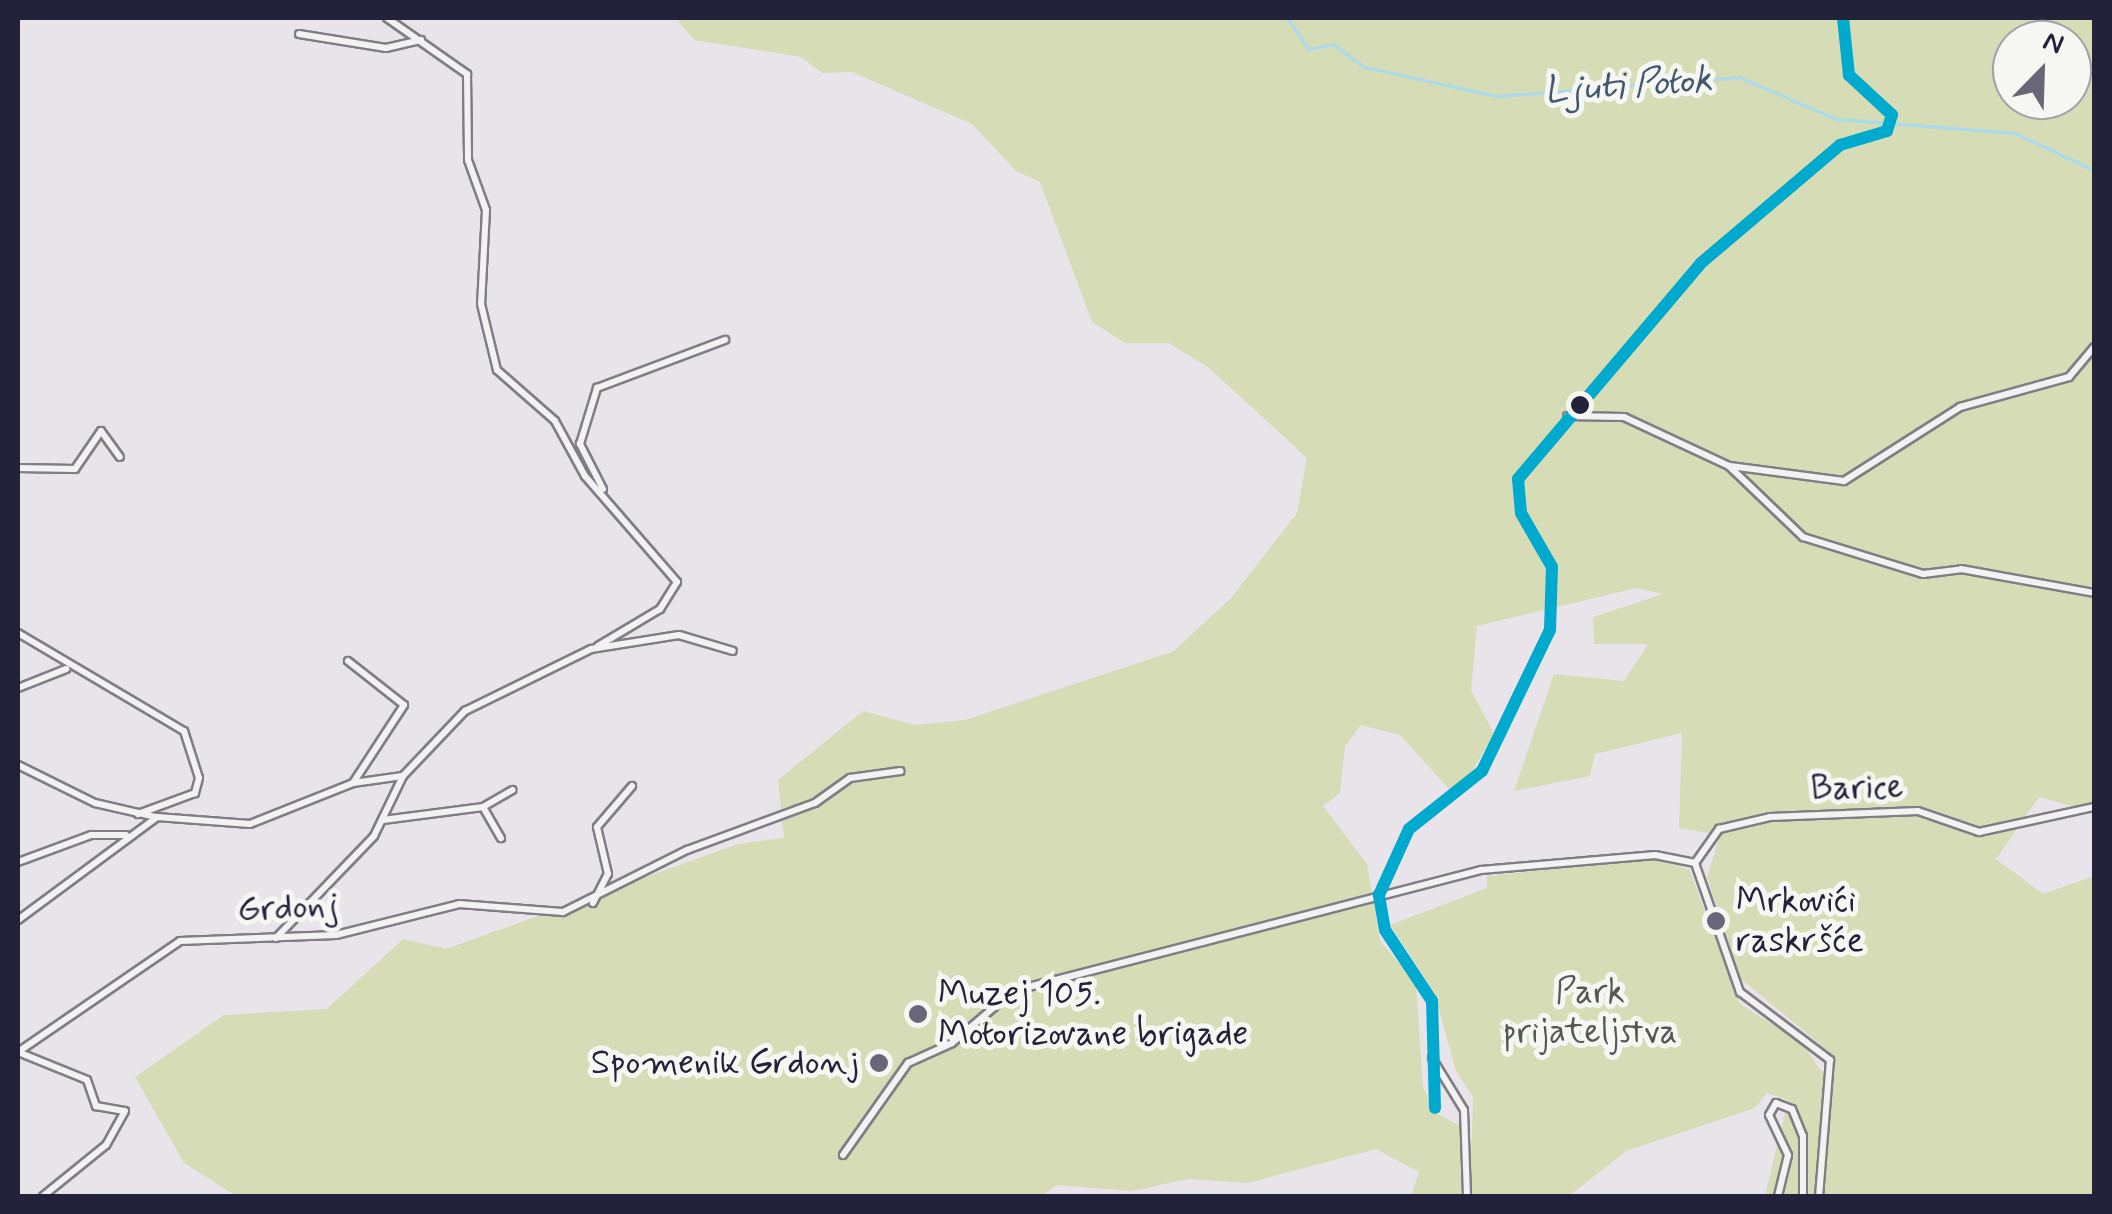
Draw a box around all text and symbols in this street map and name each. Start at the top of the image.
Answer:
north arrow [1992,20,2092,120]
text: N [2037,23,2069,64]
water label: Ljuti Potok [1542,57,1714,115]
unlabelled marker [1570,395,1590,415]
street label: Barice [1810,766,1904,810]
place label: Mrkovići raskršće [1736,880,1864,962]
street label: Grdonj [236,884,340,932]
marker: Mrkovići raskršće [1705,910,1727,932]
park label: Park prijateljstva [1502,971,1678,1053]
place label: Muzej 105. Motorizovane brigade [938,973,1244,1055]
marker: Muzej 105. Motorizovane brigade [907,1003,929,1025]
place label: Spomenik Grdonj [599,1042,859,1084]
marker: Spomenik Grdonj [868,1052,890,1074]

